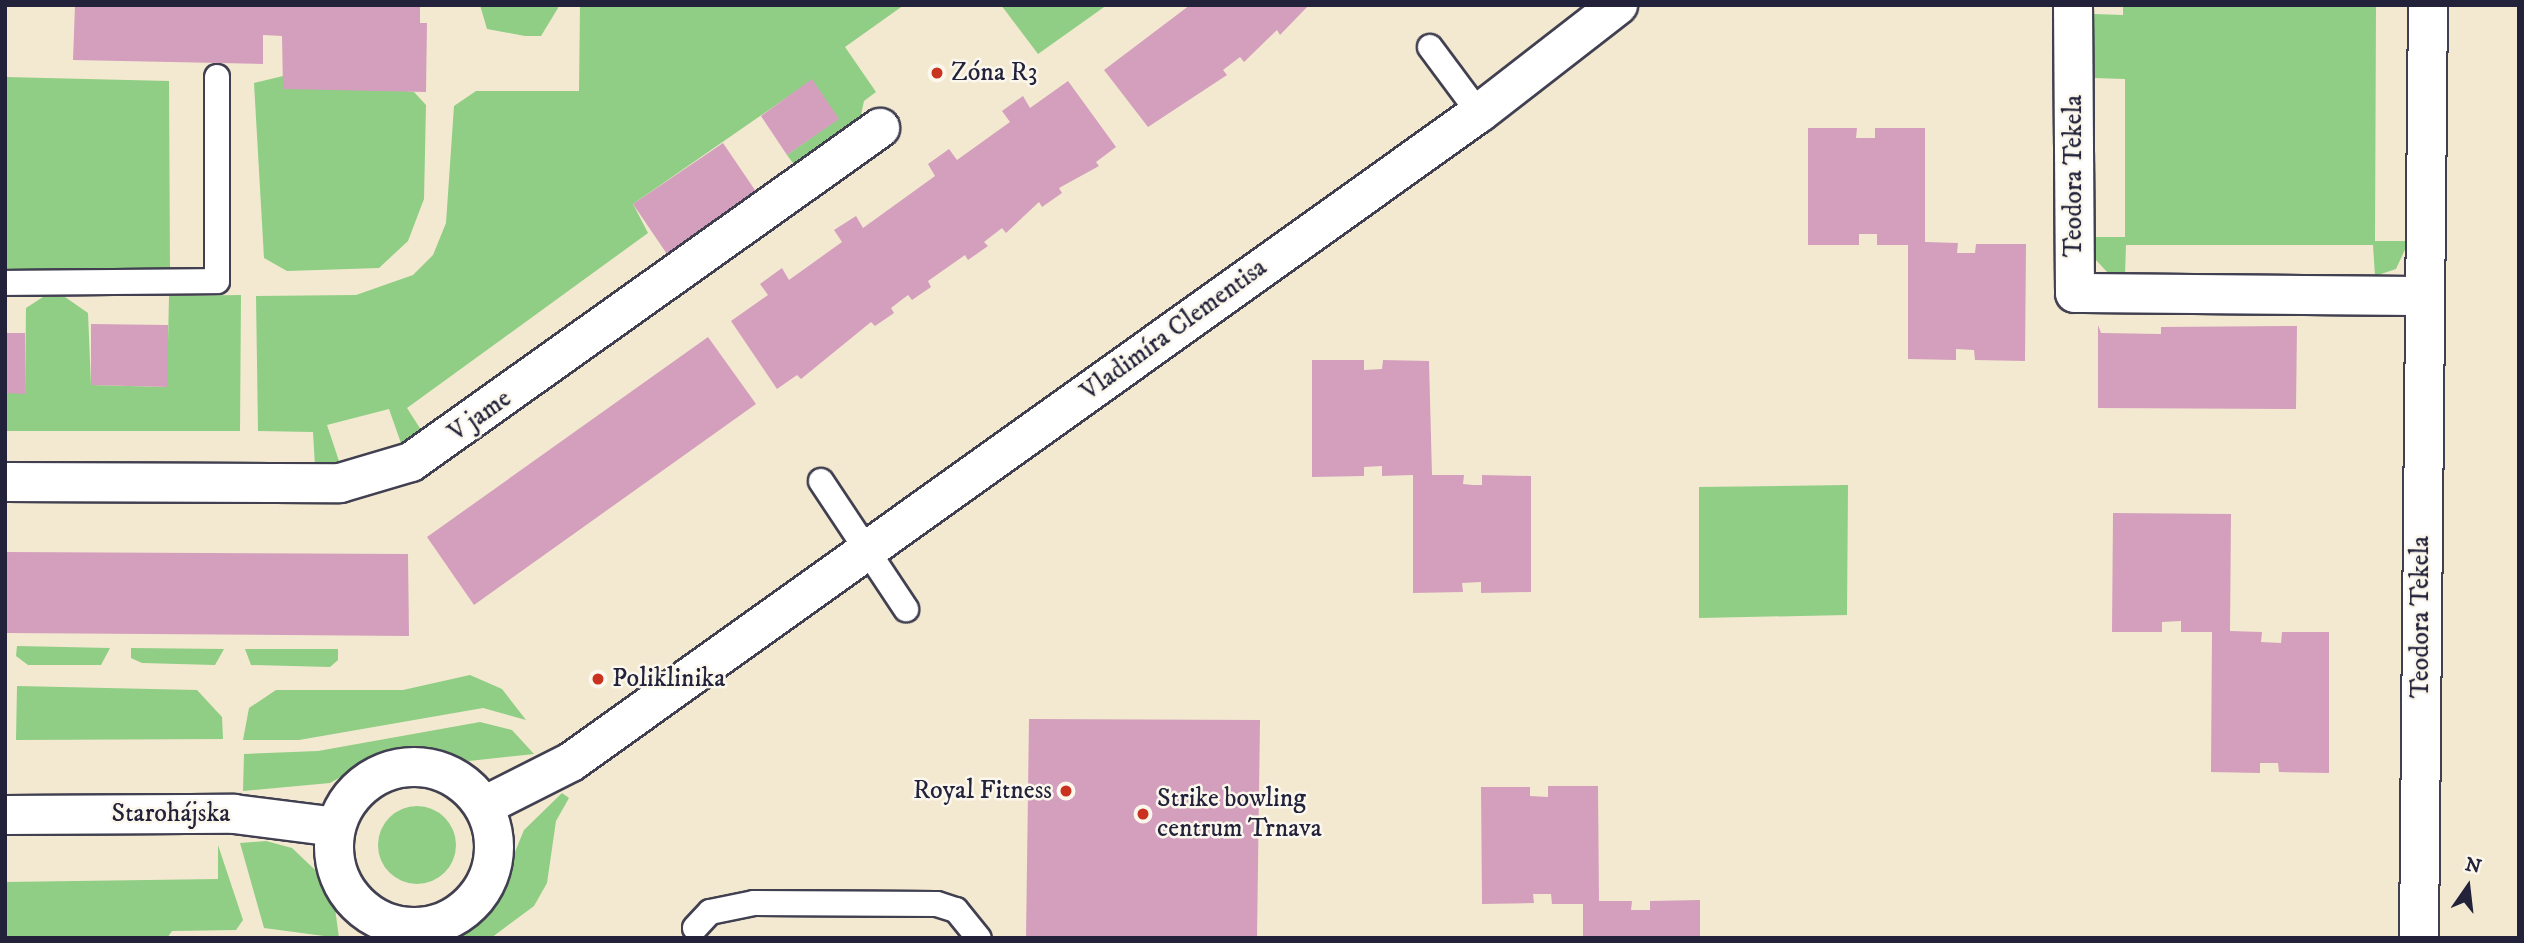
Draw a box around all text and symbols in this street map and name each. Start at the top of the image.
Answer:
place label: Zóna R3 [951,57,1038,89]
marker: Zóna R3 [929,65,945,81]
street label: Teodora Tekela [2058,95,2090,257]
street label: Vladimíra Clementisa [1075,252,1273,408]
street label: V jame [443,383,517,449]
street label: Teodora Tekela [2405,536,2437,698]
place label: Poliklinika [612,663,725,695]
marker: Poliklinika [590,671,606,687]
place label: Royal Fitness [913,775,1052,807]
marker: Royal Fitness [1058,783,1074,799]
place label: Strike bowling centrum Trnava [1157,783,1322,844]
street label: Starohájska [112,798,230,830]
marker: Strike bowling centrum Trnava [1135,806,1151,822]
north arrow [2433,852,2503,922]
text: N [2463,853,2484,879]

